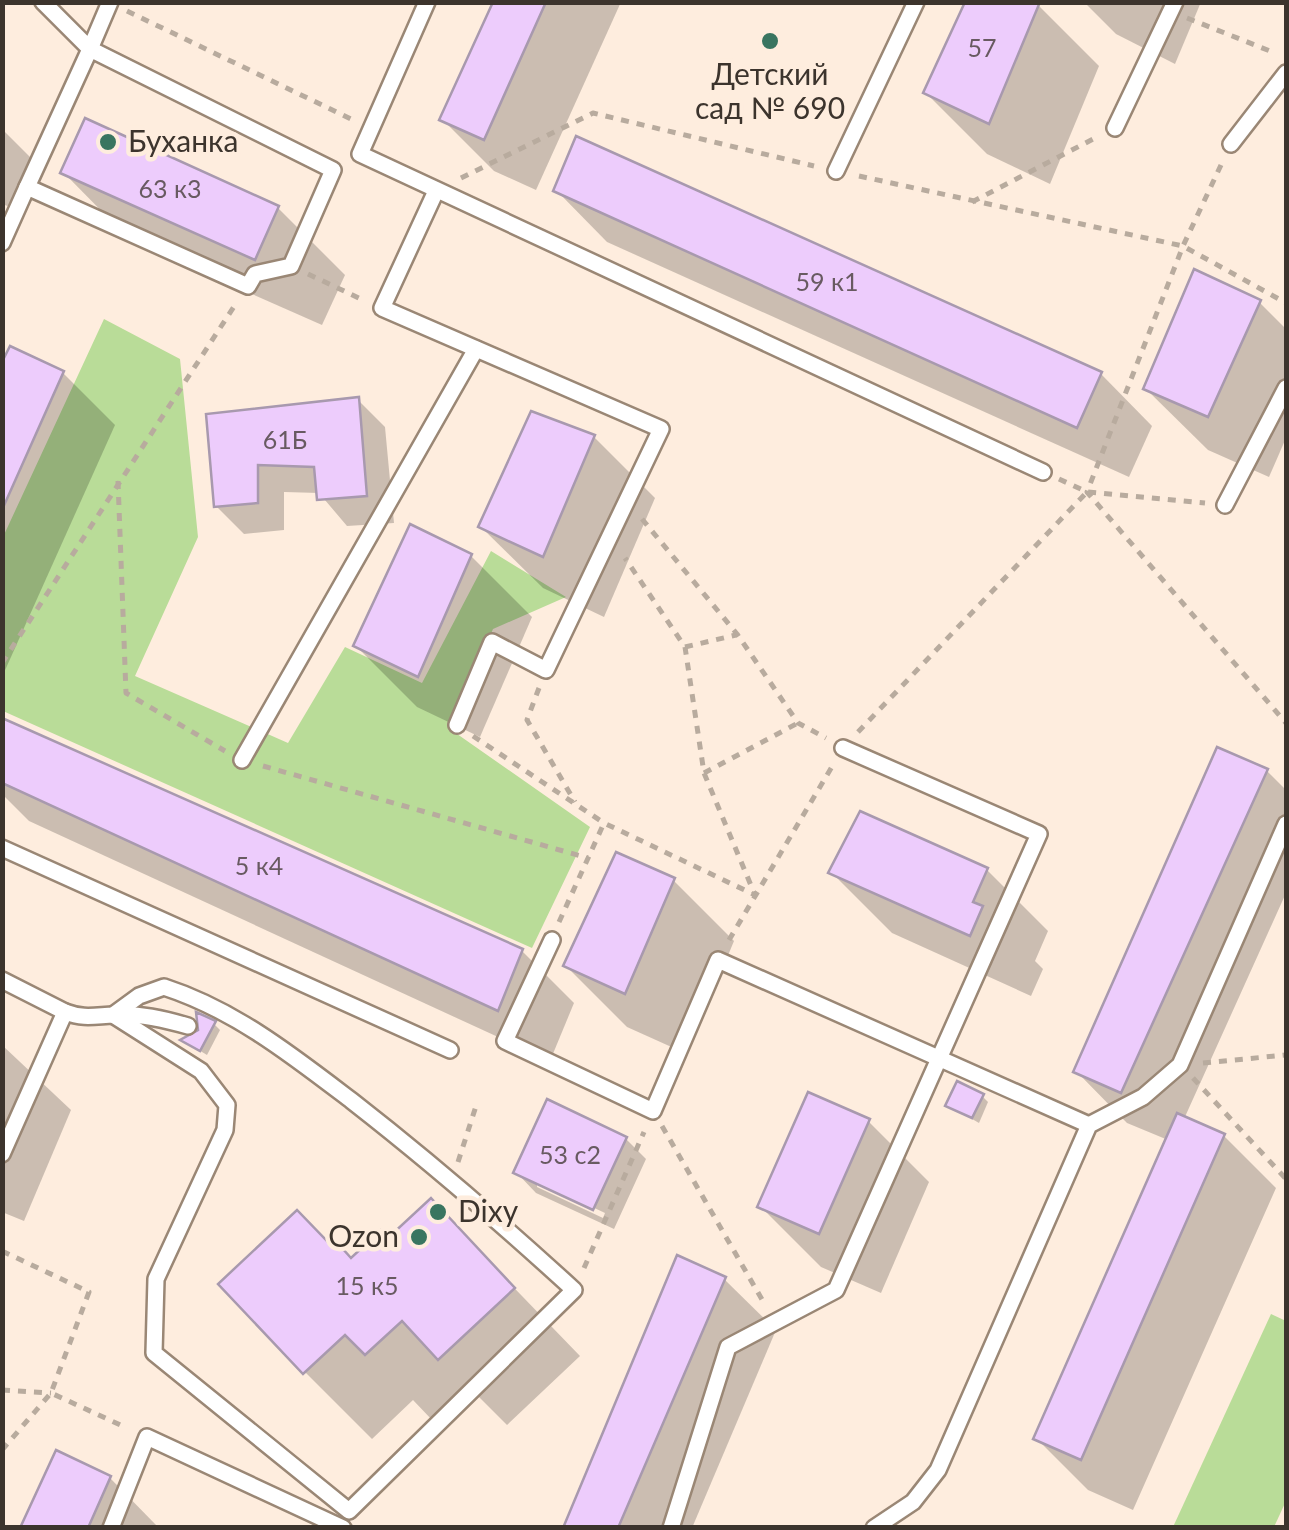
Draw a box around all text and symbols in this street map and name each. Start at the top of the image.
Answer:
marker: Детский сад № 690 [759,30,781,52]
house number: 57 [967,32,997,62]
place label: Детский сад № 690 [695,55,845,125]
place label: Буханка [128,122,239,158]
marker: Буханка [97,131,119,153]
house number: 63 к3 [139,173,201,203]
house number: 59 к1 [796,266,858,296]
house number: 61Б [263,424,307,454]
house number: 5 к4 [235,850,283,880]
house number: 53 с2 [539,1139,601,1169]
place label: Dixy [458,1192,519,1228]
marker: Dixy [427,1201,449,1223]
place label: Ozon [328,1217,399,1253]
marker: Ozon [408,1226,430,1248]
house number: 15 к5 [336,1270,398,1300]

